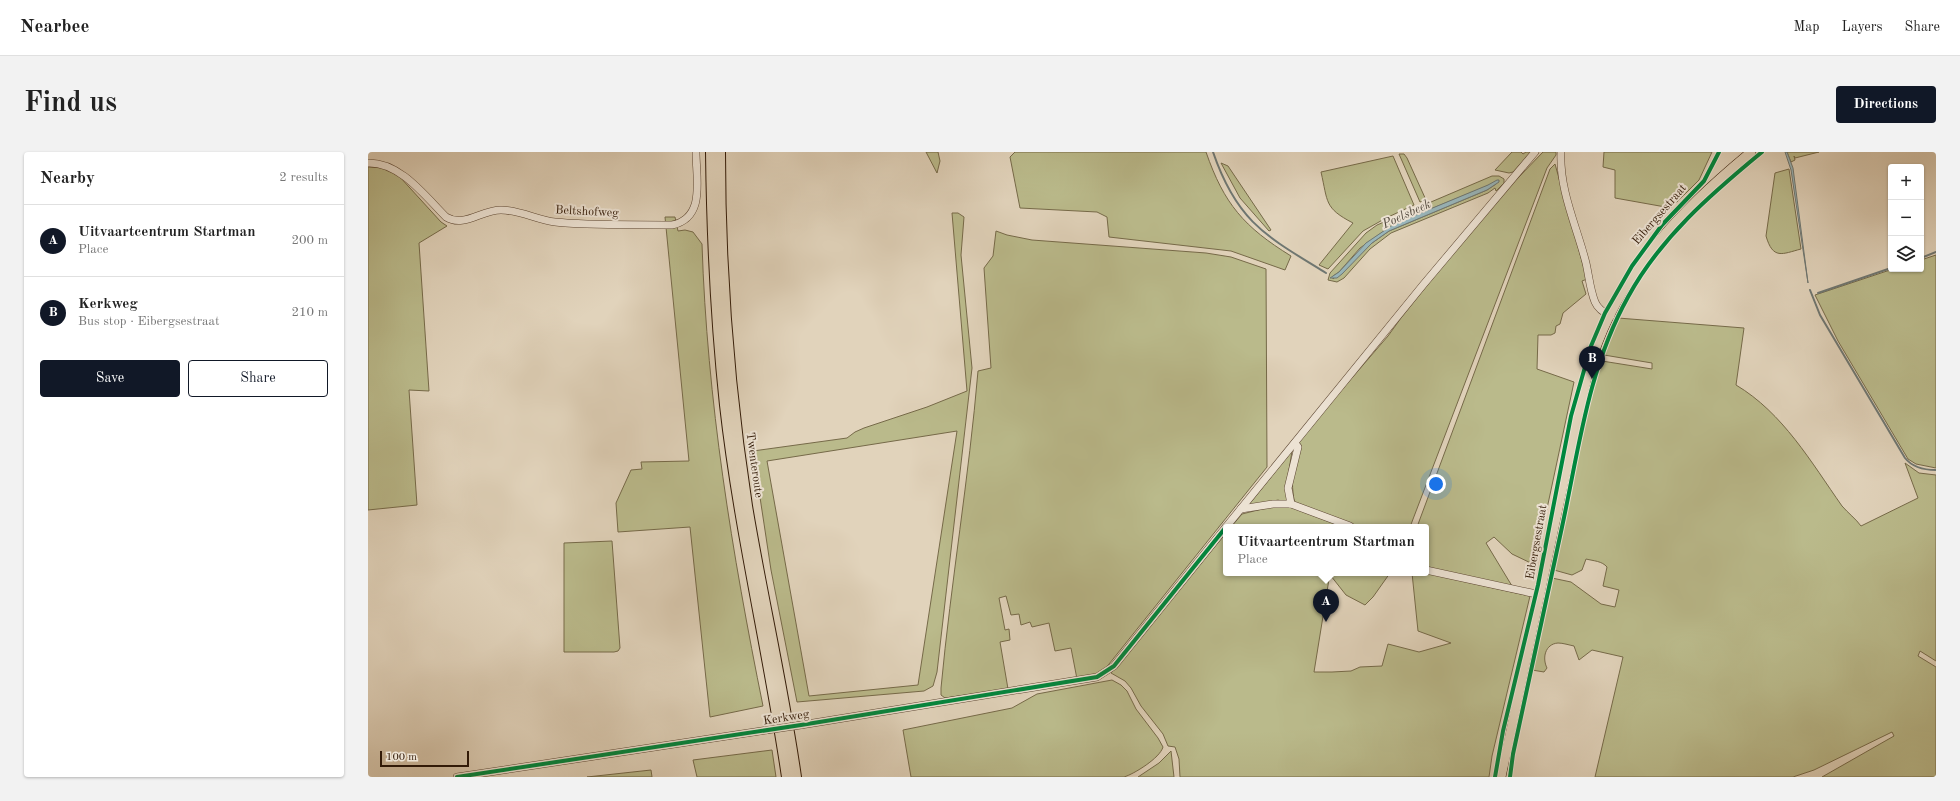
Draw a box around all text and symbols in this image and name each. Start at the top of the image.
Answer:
text: Nearbee [20,18,89,37]
text: Map [1794,20,1820,34]
text: Layers [1842,20,1883,34]
text: Share [1905,20,1940,34]
button: Directions [1836,86,1936,123]
text: Find us [24,90,117,118]
map controls [1888,164,1924,272]
button: + [1888,164,1924,200]
text: Nearby [40,170,95,187]
text: 2 results [279,171,328,184]
street label: Eibergsestraat [1630,182,1689,247]
water label: Poelsbeek [1379,197,1433,232]
button: − [1888,200,1924,236]
street label: Beltshofweg [555,204,620,220]
text: Uitvaartcentrum Startman [78,225,256,240]
text: A [48,234,58,247]
text: 200 m [291,234,328,247]
button: layers [1888,236,1924,272]
text: Place [78,243,108,256]
text: Kerkweg [78,297,138,312]
text: B [48,306,58,319]
text: 210 m [291,306,328,319]
text: Bus stop · Eibergsestraat [78,315,220,328]
pin: B [1579,346,1605,379]
button: Save [40,360,180,397]
button: Share [188,360,328,397]
street label: Twenteroute [743,432,765,499]
your location [1426,474,1446,494]
street label: Eibergsestraat [1525,504,1549,580]
popup [1223,524,1429,576]
text: Uitvaartcentrum Startman [1237,535,1415,550]
text: Place [1237,553,1268,566]
pin: A [1313,589,1339,622]
street label: Kerkweg [762,708,811,728]
scale bar [380,749,469,768]
text: 100 m [386,752,417,763]

